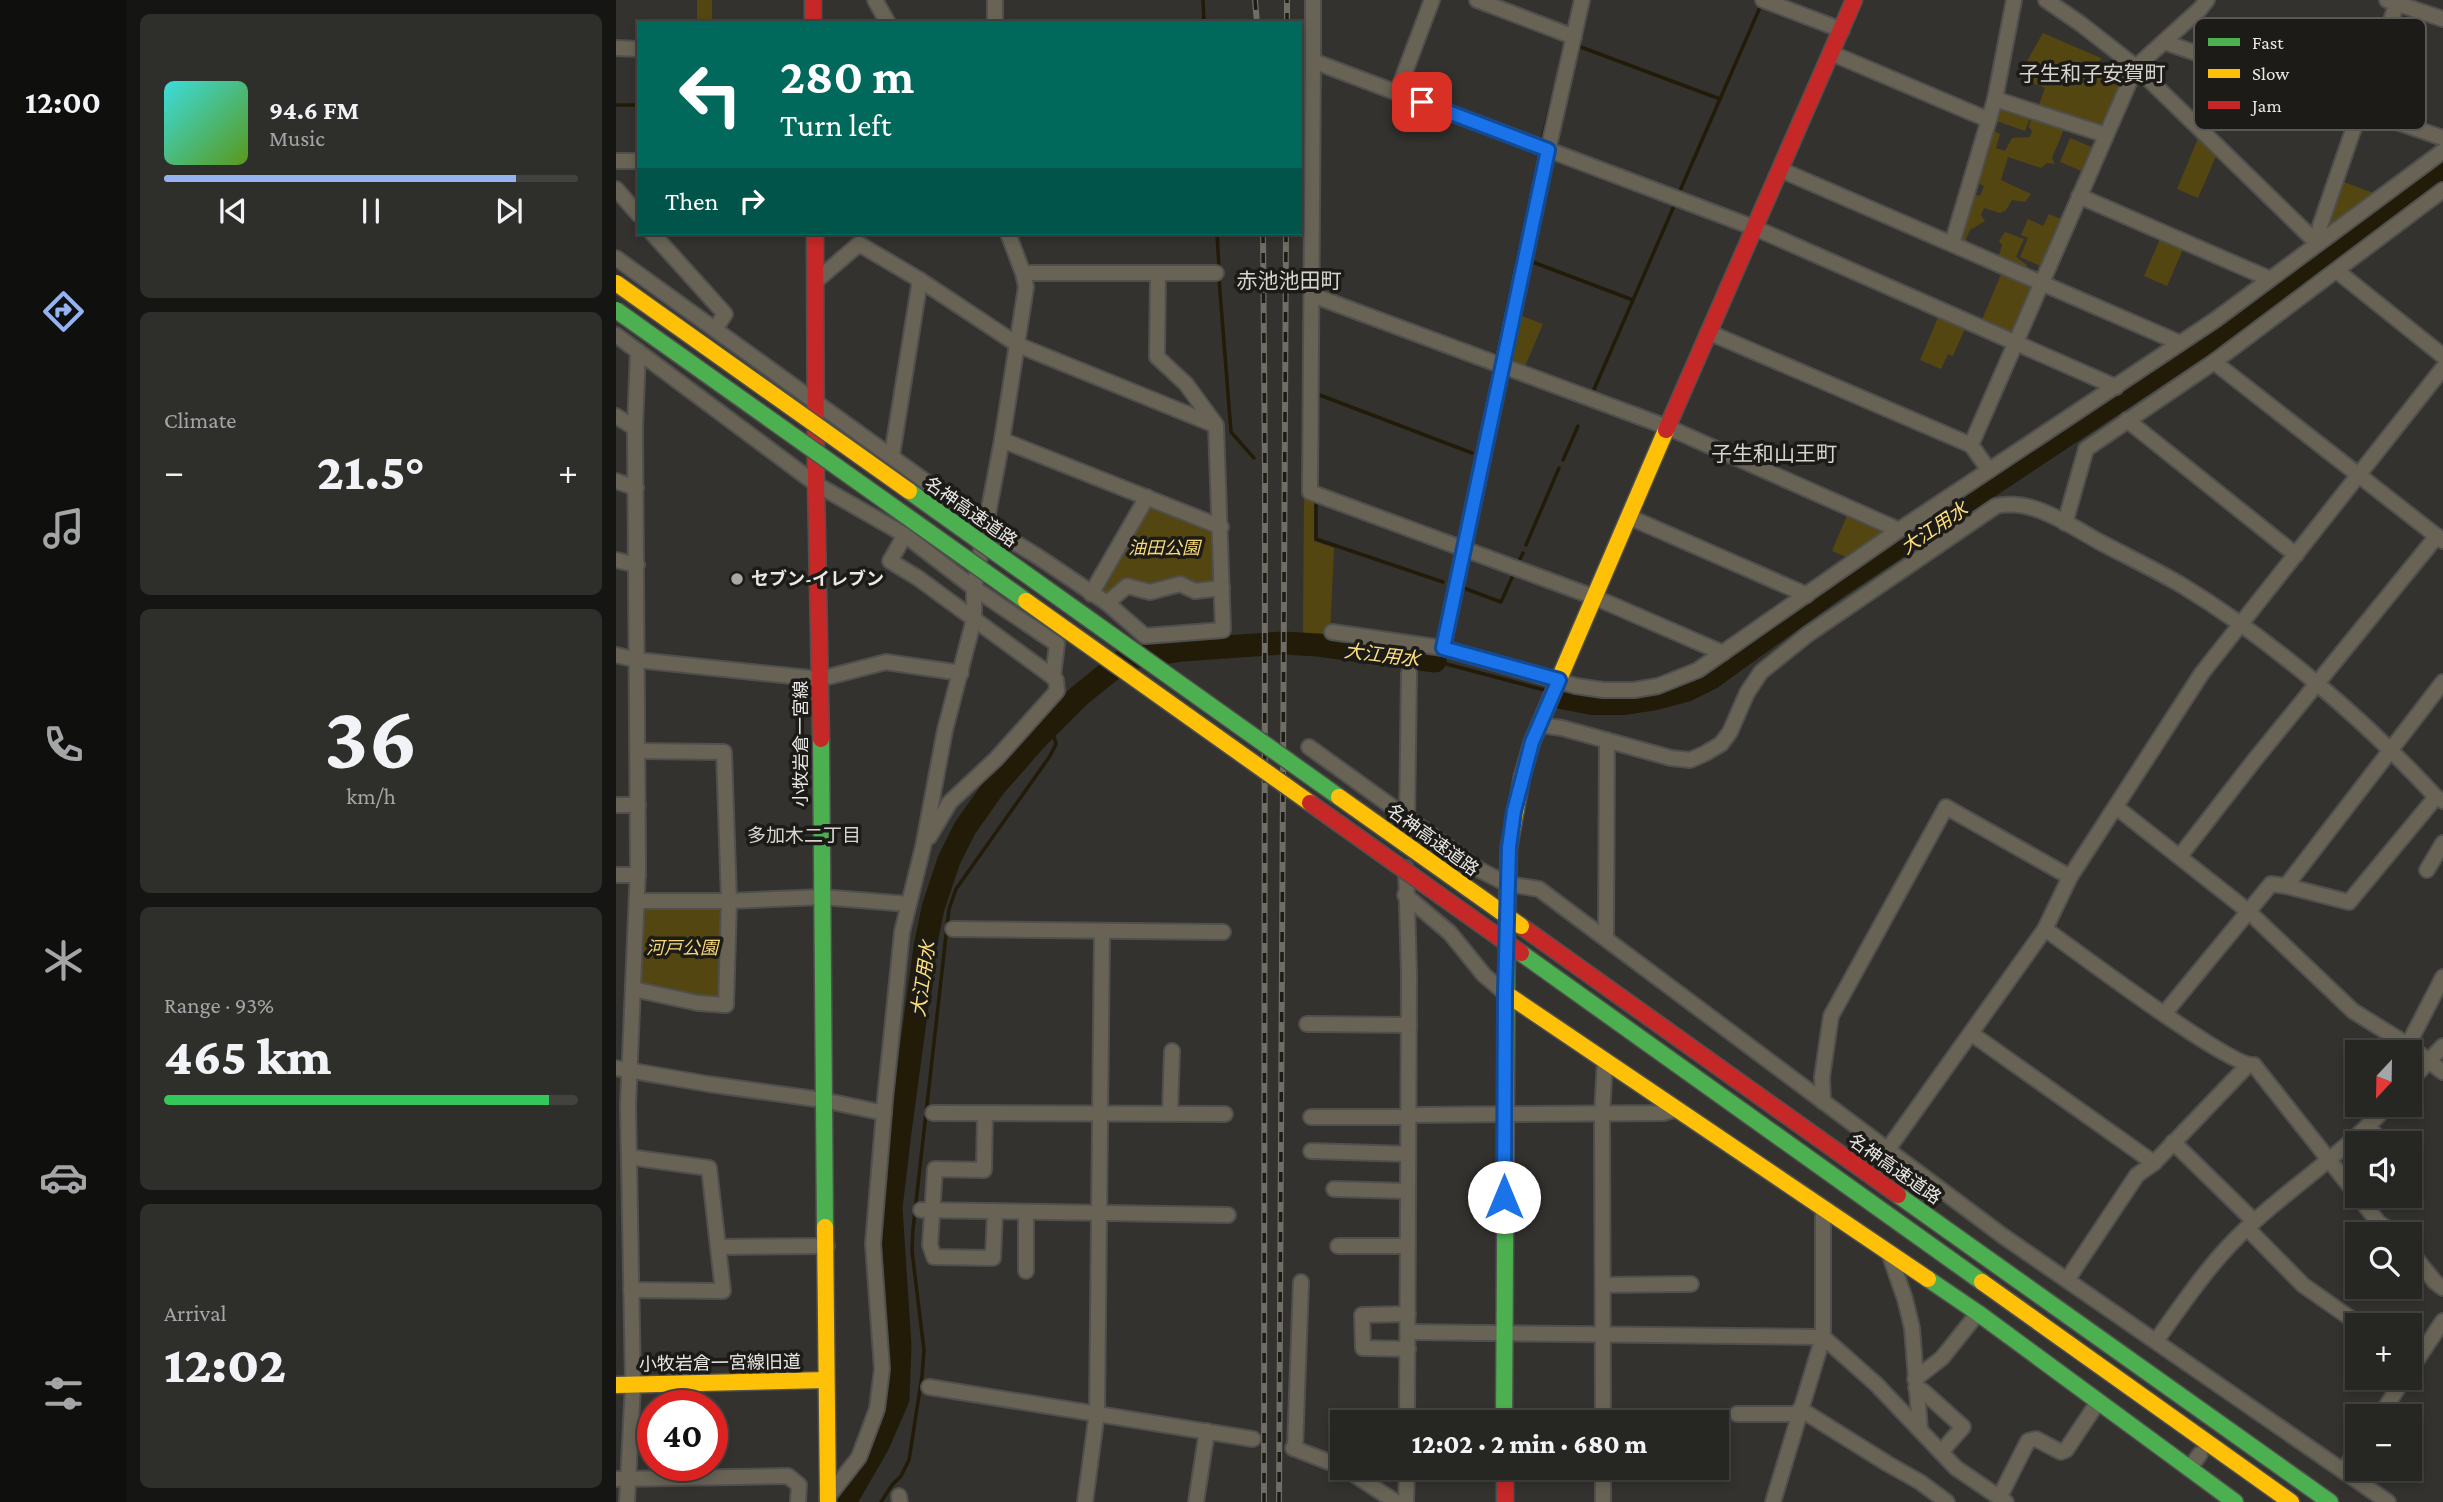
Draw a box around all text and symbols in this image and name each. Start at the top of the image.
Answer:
legend [2194,18,2426,130]
text: Fast [2252,32,2284,53]
icon: left [665,49,756,140]
text: 280 m [780,49,914,104]
district label: 子生和子安賀町 [2019,62,2166,86]
text: Slow [2252,63,2289,84]
pin [1392,72,1452,132]
icon: arrive [1403,83,1441,121]
text: 12:00 [25,84,101,120]
text: Jam [2250,95,2282,116]
text: 94.6 FM [269,96,359,125]
text: Turn left [780,107,891,143]
text: Music [269,125,325,151]
icon: right [733,182,771,220]
text: Then [665,187,719,216]
icon: previous [214,192,252,230]
icon: pause [352,192,390,230]
icon: next [490,192,528,230]
district label: 赤池池田町 [1237,269,1342,293]
icon: directions [39,287,88,336]
text: Climate [164,407,236,433]
text: 21.5° [317,442,425,500]
district label: 子生和山王町 [1711,442,1837,466]
text: − [164,450,184,492]
text: + [558,450,578,492]
street label: 名神高速道路 [921,473,1021,551]
water label: 大江用水 [1897,497,1973,558]
icon: music [39,504,88,553]
park label: 油田公園 [1128,538,1203,558]
place label: セブン-イレブン [751,569,884,589]
marker: セブン-イレブン [729,571,745,587]
water label: 大江用水 [1343,640,1423,670]
street label: 小牧岩倉一宮線 [791,681,811,807]
text: 36 [324,686,418,788]
icon: phone [39,720,88,769]
text: km/h [346,783,396,809]
street label: 名神高速道路 [1383,800,1483,880]
district label: 多加木二丁目 [747,825,861,846]
icon: climate [39,936,88,985]
park label: 河戸公園 [646,938,721,958]
water label: 大江用水 [907,938,939,1018]
text: Range · 93% [164,992,274,1018]
text: 465 km [164,1027,331,1085]
north arrow [2345,1040,2422,1116]
map controls [2345,1040,2422,1481]
street label: 名神高速道路 [1845,1130,1945,1208]
button: sound [2345,1131,2422,1208]
icon: car [39,1153,88,1202]
position arrow [1467,1160,1541,1234]
button: search [2345,1222,2422,1299]
text: Arrival [164,1300,227,1326]
button: + [2345,1313,2422,1390]
text: 12:02 [164,1335,286,1393]
street label: 小牧岩倉一宮線旧道 [639,1352,801,1374]
icon: filters [39,1369,88,1418]
speed limit sign: 40 [637,1390,728,1481]
button: − [2345,1404,2422,1481]
text: 12:02 · 2 min · 680 m [1412,1430,1647,1459]

